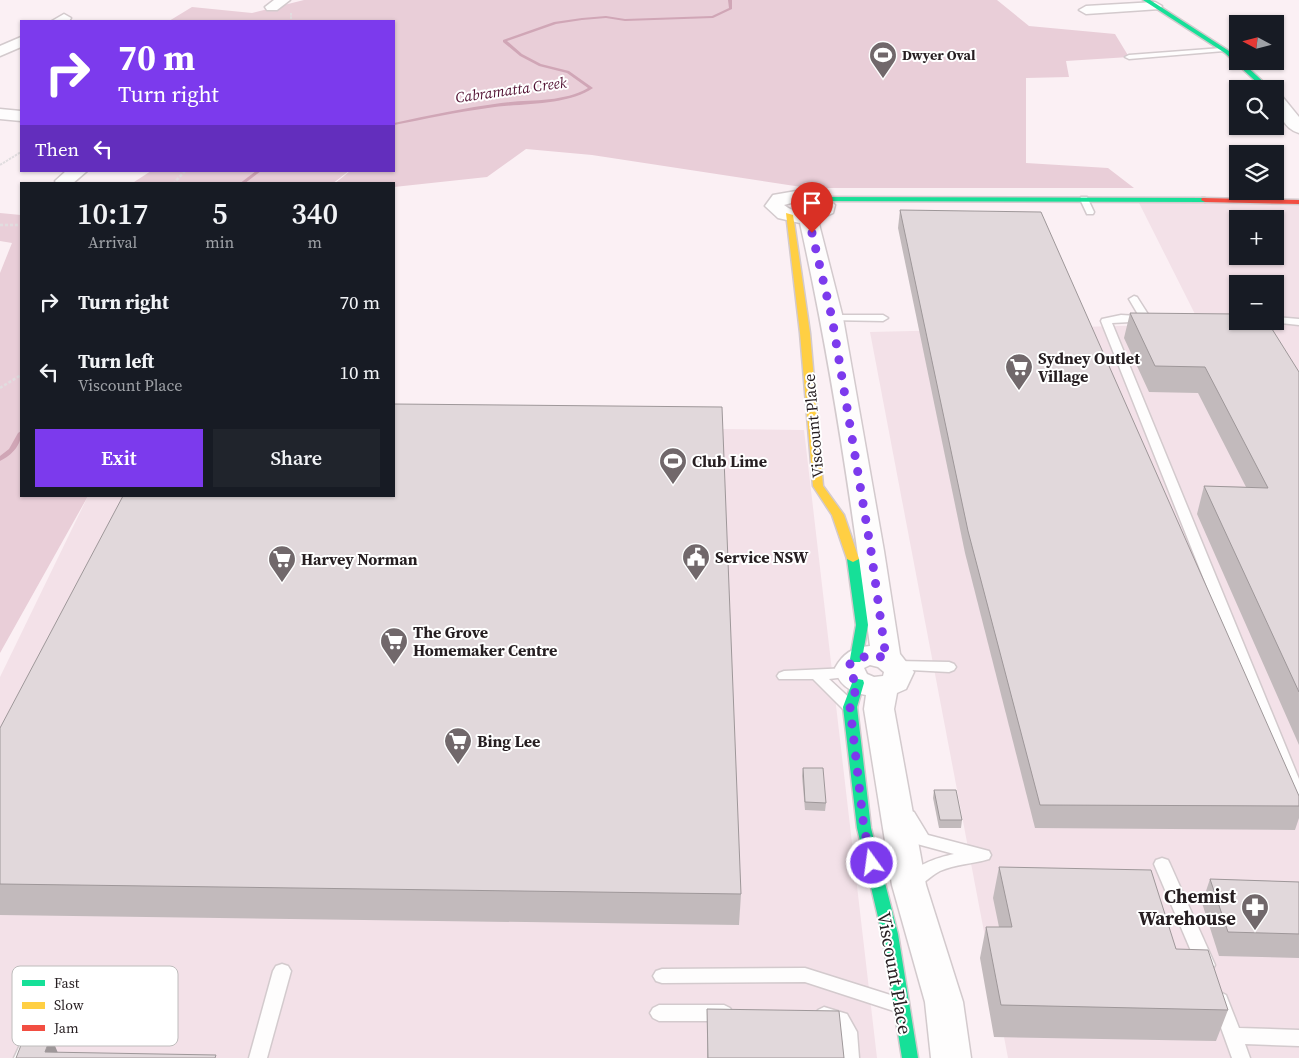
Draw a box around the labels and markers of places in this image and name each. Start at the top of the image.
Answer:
sports icon: Dwyer Oval [868,40,898,79]
place label: Dwyer Oval [902,45,976,65]
pin [791,182,833,233]
place label: Sydney Outlet Village [1038,347,1140,387]
supermarket icon: Sydney Outlet Village [1004,352,1034,391]
sports icon: Club Lime [658,446,688,485]
place label: Club Lime [692,450,767,472]
public building icon: Service NSW [681,542,711,581]
supermarket icon: Harvey Norman [267,544,297,583]
place label: Service NSW [715,546,809,568]
place label: Harvey Norman [301,548,418,570]
place label: The Grove Homemaker Centre [413,621,557,661]
supermarket icon: The Grove Homemaker Centre [379,626,409,665]
supermarket icon: Bing Lee [443,726,473,765]
place label: Bing Lee [477,730,540,752]
place label: Chemist Warehouse [1138,883,1236,931]
pharmacy icon: Chemist Warehouse [1240,892,1270,931]

